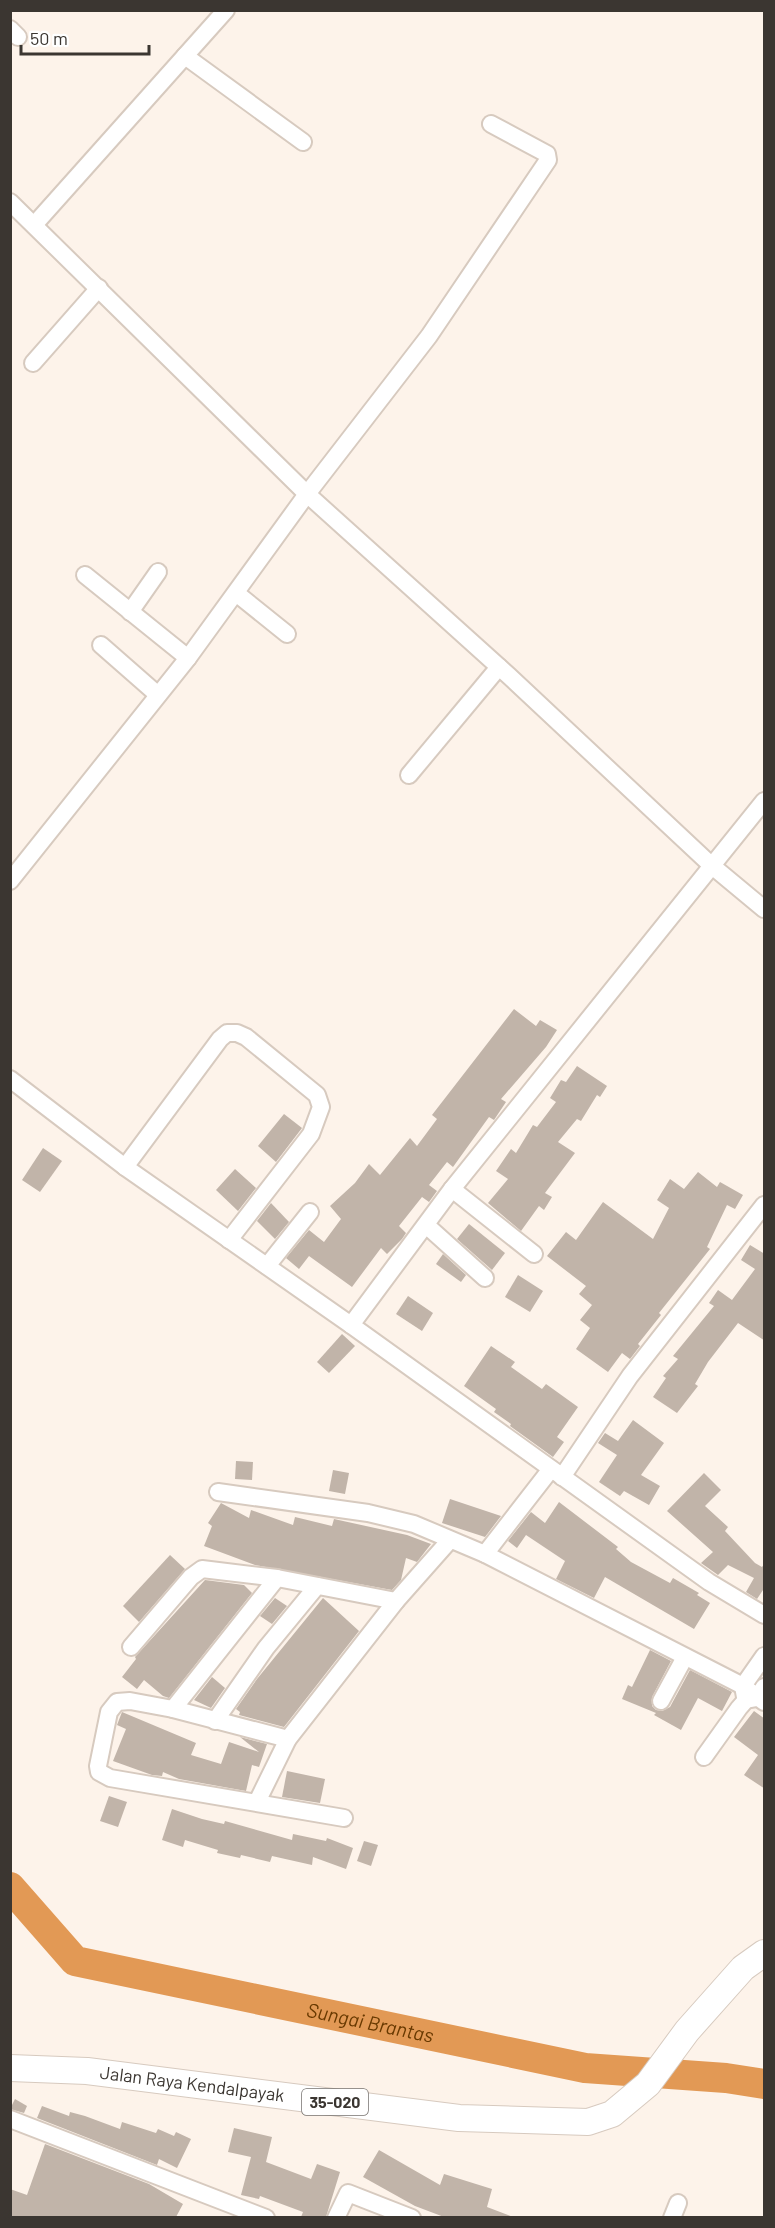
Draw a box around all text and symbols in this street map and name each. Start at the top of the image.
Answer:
scale bar [21,18,148,56]
text: 50 m [30,27,68,49]
water label: Sungai Brantas [305,1997,436,2047]
street label: Jalan Raya Kendalpayak [99,2061,286,2106]
road number: 35-020 [302,2089,368,2115]

